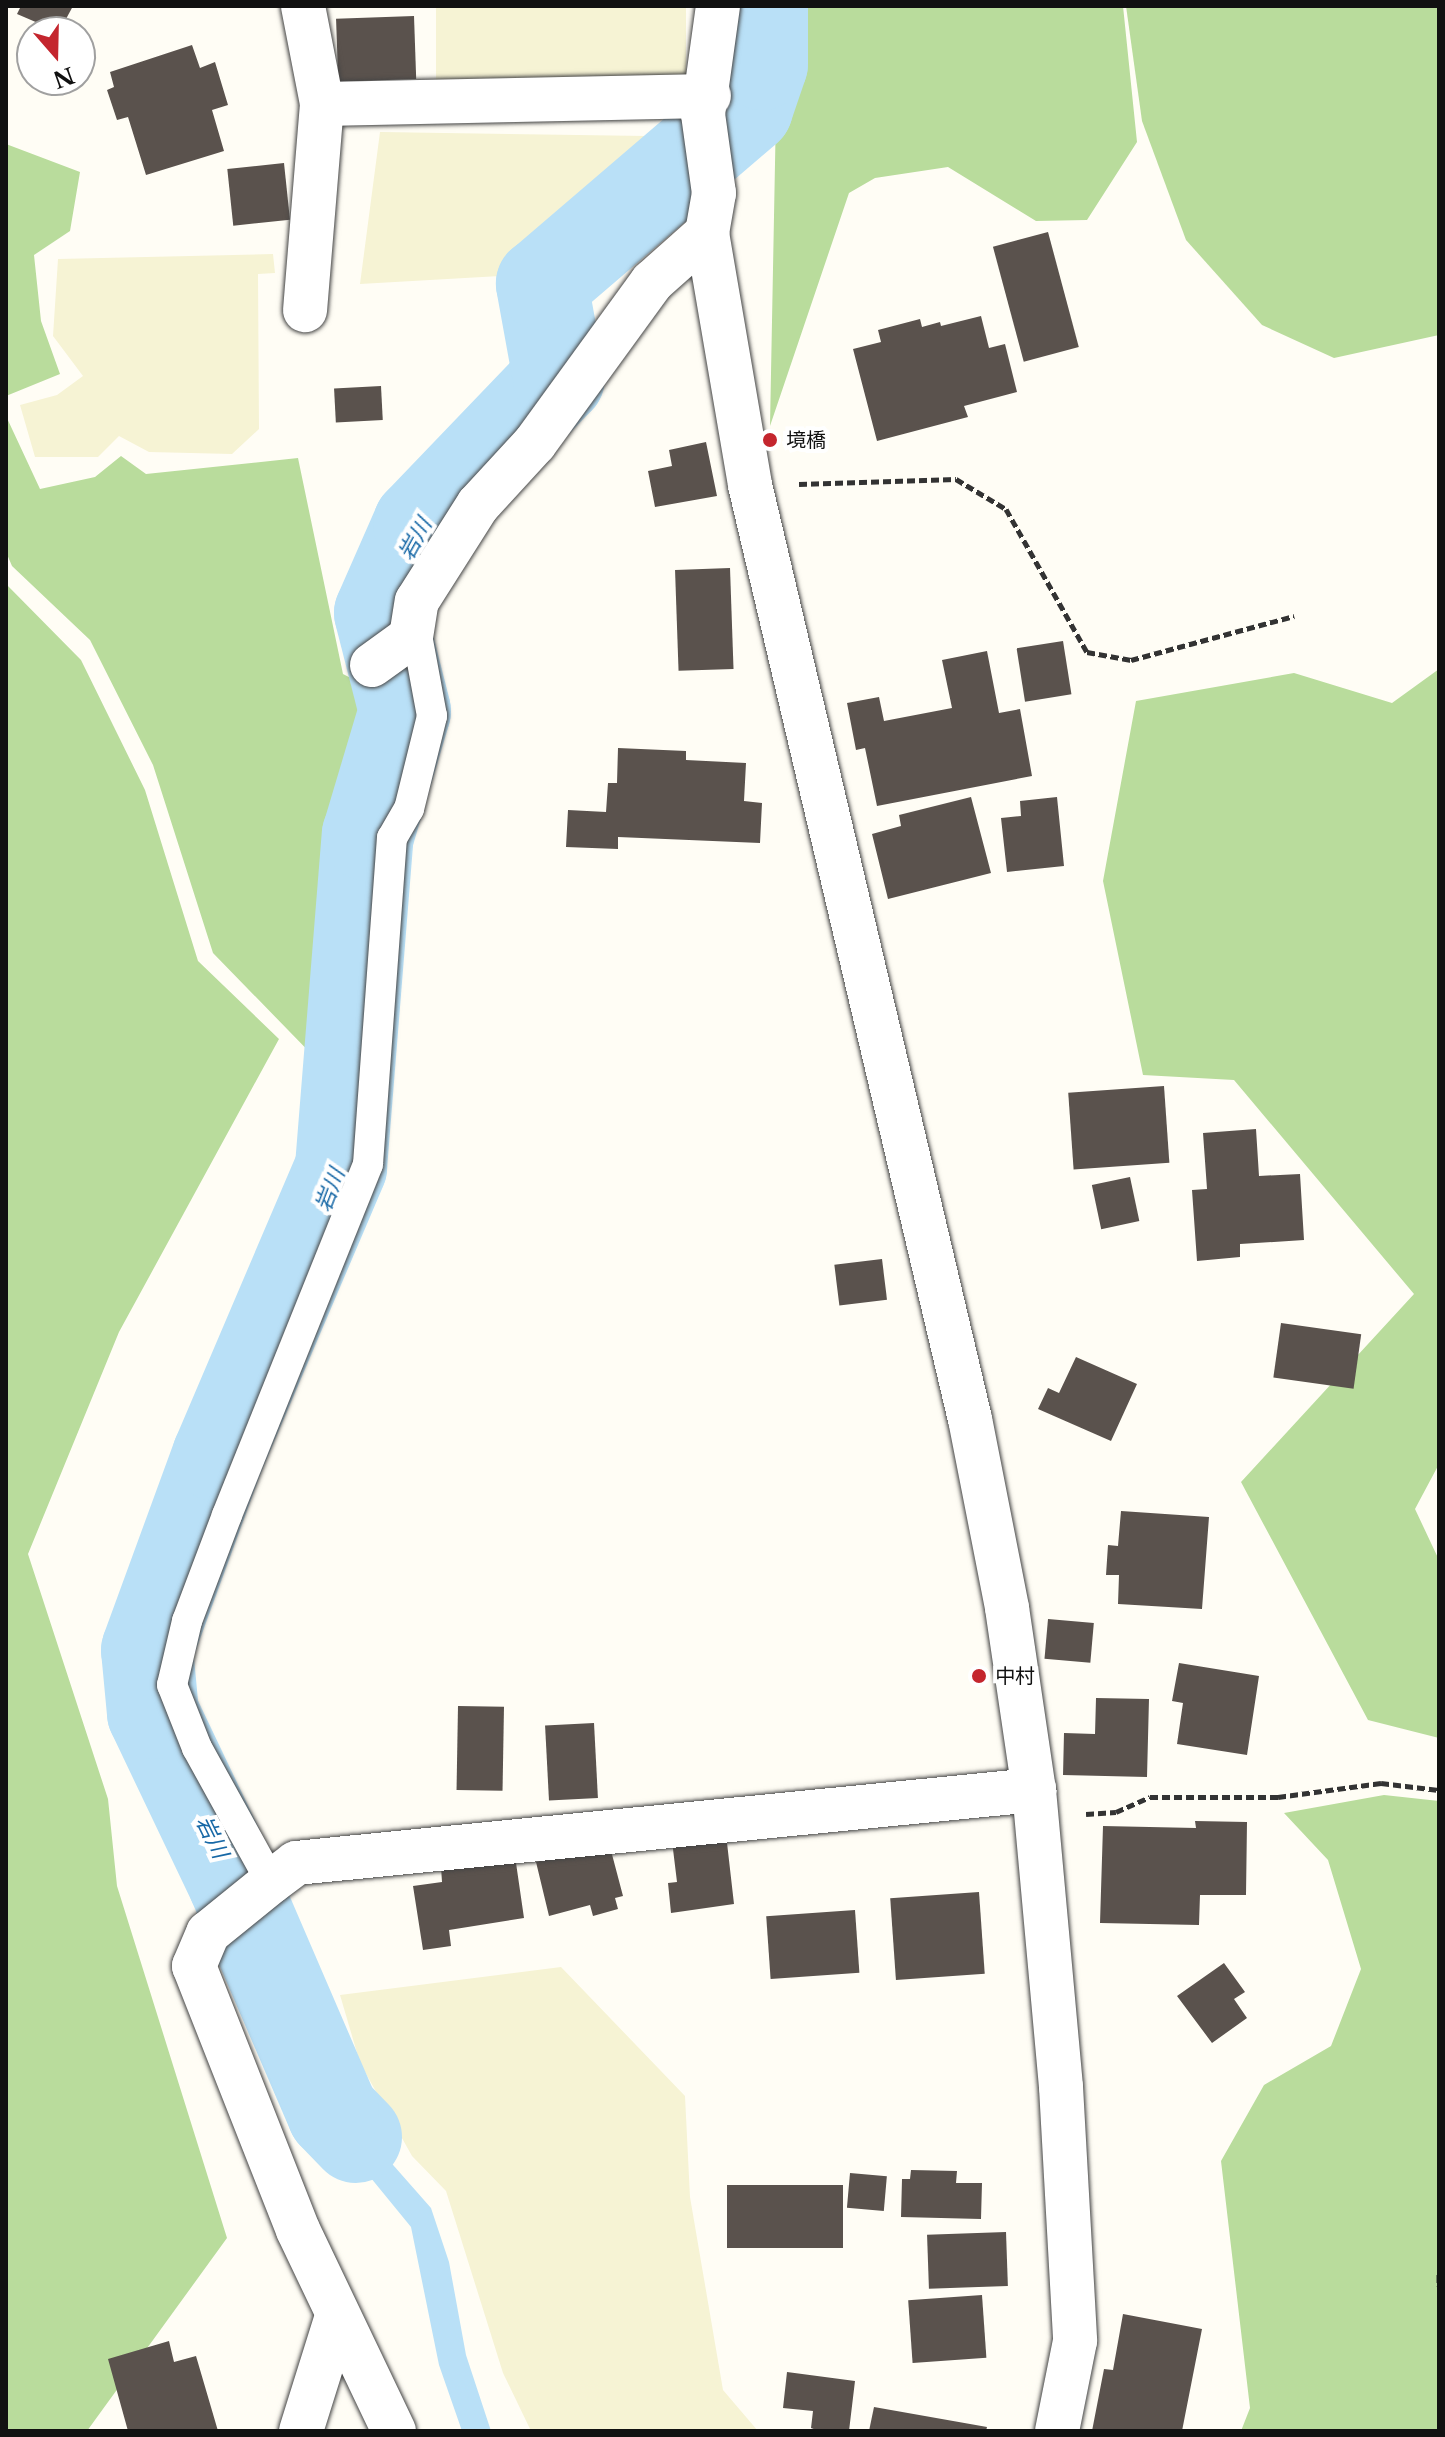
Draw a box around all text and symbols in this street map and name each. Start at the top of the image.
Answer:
north arrow [16,16,96,96]
text: N [49,61,78,93]
place label: 境橋 [786,428,826,452]
marker: 境橋 [761,431,779,449]
water label: 岩川 [393,513,437,565]
water label: 岩川 [310,1165,350,1215]
place label: 中村 [995,1664,1035,1688]
marker: 中村 [970,1667,988,1685]
water label: 岩川 [190,1811,234,1863]

